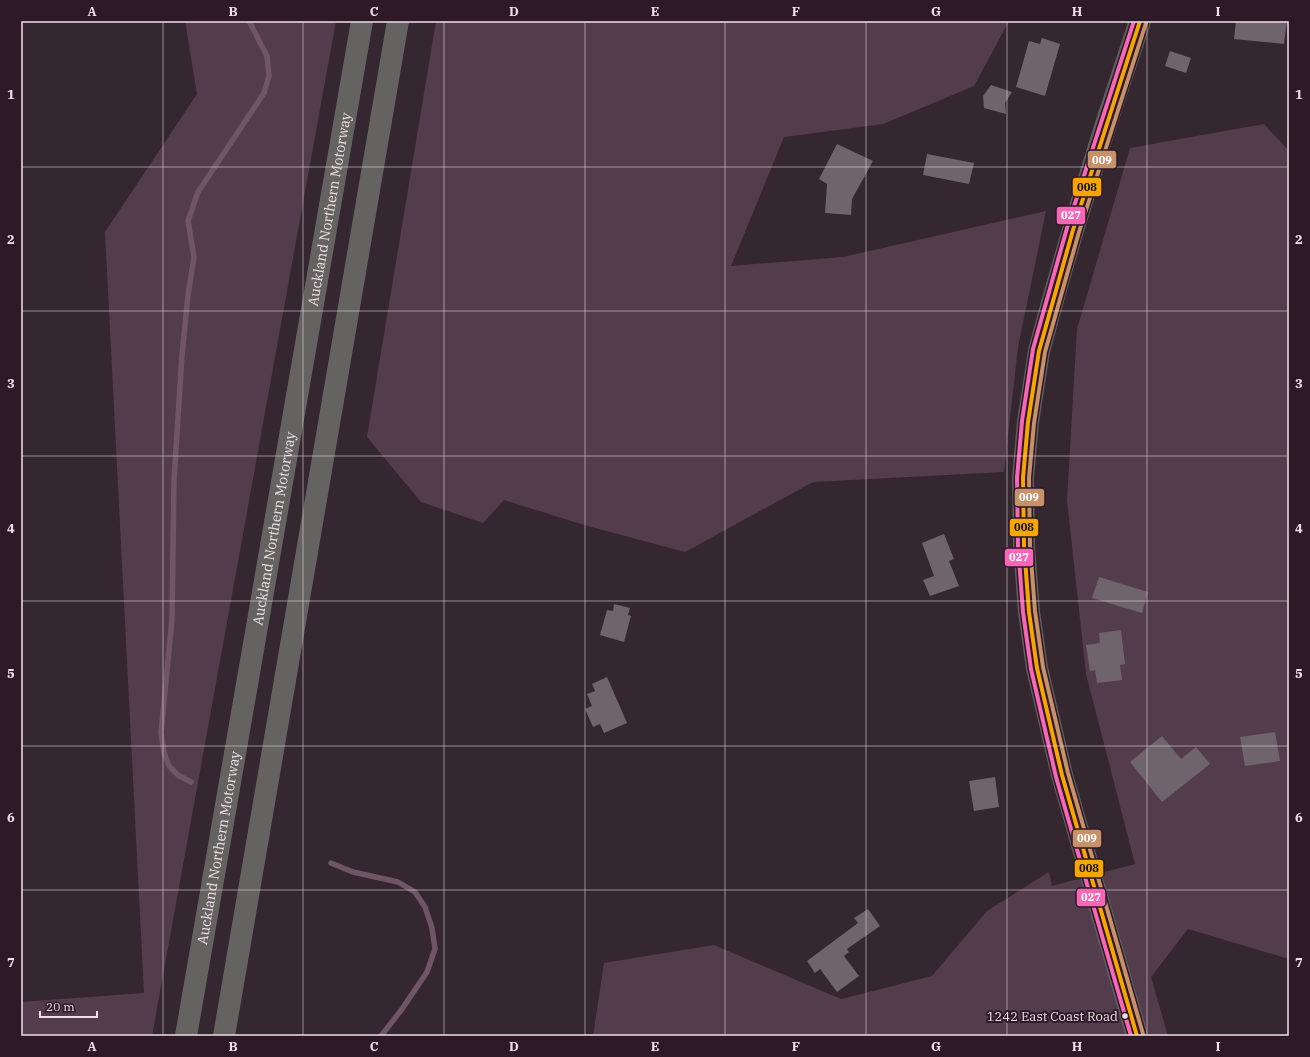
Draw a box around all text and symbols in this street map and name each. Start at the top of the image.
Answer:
text: A [87,3,97,20]
text: B [228,3,238,20]
text: C [370,3,379,20]
text: D [509,3,519,20]
text: E [651,3,659,20]
text: F [792,3,800,20]
text: G [931,3,941,20]
text: H [1072,3,1083,20]
text: I [1216,3,1221,20]
text: 1 [7,86,15,103]
text: 1 [1295,86,1303,103]
street label: Auckland Northern Motorway [304,111,355,307]
line badge: 009 [1087,150,1117,169]
text: 009 [1092,153,1112,167]
line badge: 008 [1072,177,1102,197]
text: 008 [1077,180,1097,194]
line badge: 027 [1056,206,1086,225]
text: 027 [1061,208,1081,222]
text: 2 [7,231,15,248]
text: 2 [1295,231,1303,248]
text: 3 [7,375,15,392]
text: 3 [1295,375,1303,392]
street label: Auckland Northern Motorway [248,430,300,627]
line badge: 009 [1014,488,1045,507]
text: 009 [1019,490,1039,504]
line badge: 008 [1009,518,1039,537]
text: 4 [7,520,15,537]
text: 008 [1014,520,1034,534]
text: 4 [1295,520,1303,537]
line badge: 027 [1004,548,1034,567]
text: 027 [1009,550,1029,564]
text: 5 [7,665,15,682]
text: 5 [1295,665,1303,682]
street label: Auckland Northern Motorway [193,749,244,946]
text: 6 [7,809,15,826]
text: 6 [1295,809,1303,826]
line badge: 009 [1072,829,1102,848]
text: 009 [1077,831,1097,845]
line badge: 008 [1074,859,1104,878]
text: 008 [1079,861,1099,875]
line badge: 027 [1076,888,1106,907]
text: 027 [1081,890,1101,904]
text: 7 [7,954,15,971]
text: 7 [1295,954,1303,971]
scale bar [40,993,97,1019]
text: 20 m [46,999,75,1014]
place label: 1242 East Coast Road [987,1008,1118,1025]
marker: 1242 East Coast Road [1120,1011,1130,1021]
text: A [87,1038,97,1055]
text: B [228,1038,238,1055]
text: C [370,1038,379,1055]
text: D [509,1038,519,1055]
text: E [651,1038,659,1055]
text: F [792,1038,800,1055]
text: G [931,1038,941,1055]
text: H [1072,1038,1083,1055]
text: I [1216,1038,1221,1055]

